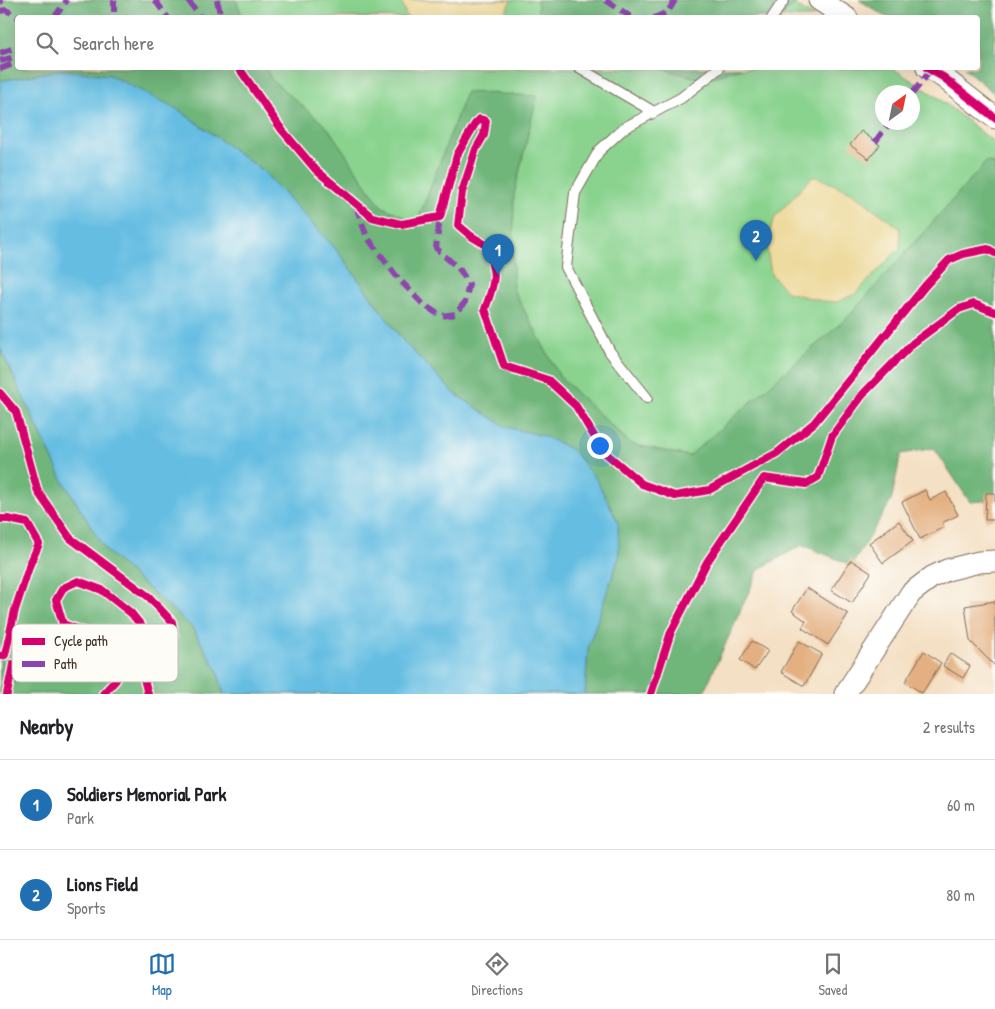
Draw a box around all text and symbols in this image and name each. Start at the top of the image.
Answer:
search box [15,15,980,70]
icon: search [33,29,61,57]
text: Search here [73,30,154,56]
north arrow [875,85,920,130]
pin: 2 [740,220,772,261]
pin: 1 [482,234,514,275]
your location [587,433,613,459]
legend [12,624,178,682]
text: Cycle path [54,631,108,651]
text: Path [54,654,77,673]
text: Nearby [20,712,73,741]
text: 2 results [923,716,975,738]
text: Soldiers Memorial Park [67,781,226,807]
text: 1 [33,794,39,816]
text: 60 m [947,794,975,816]
text: Park [67,807,94,829]
text: Lions Field [67,871,138,897]
text: 2 [32,884,40,906]
text: 80 m [946,884,975,906]
text: Sports [67,897,105,919]
tab: Map [148,950,176,999]
tab: Directions [471,950,523,999]
tab: Saved [819,950,847,999]

